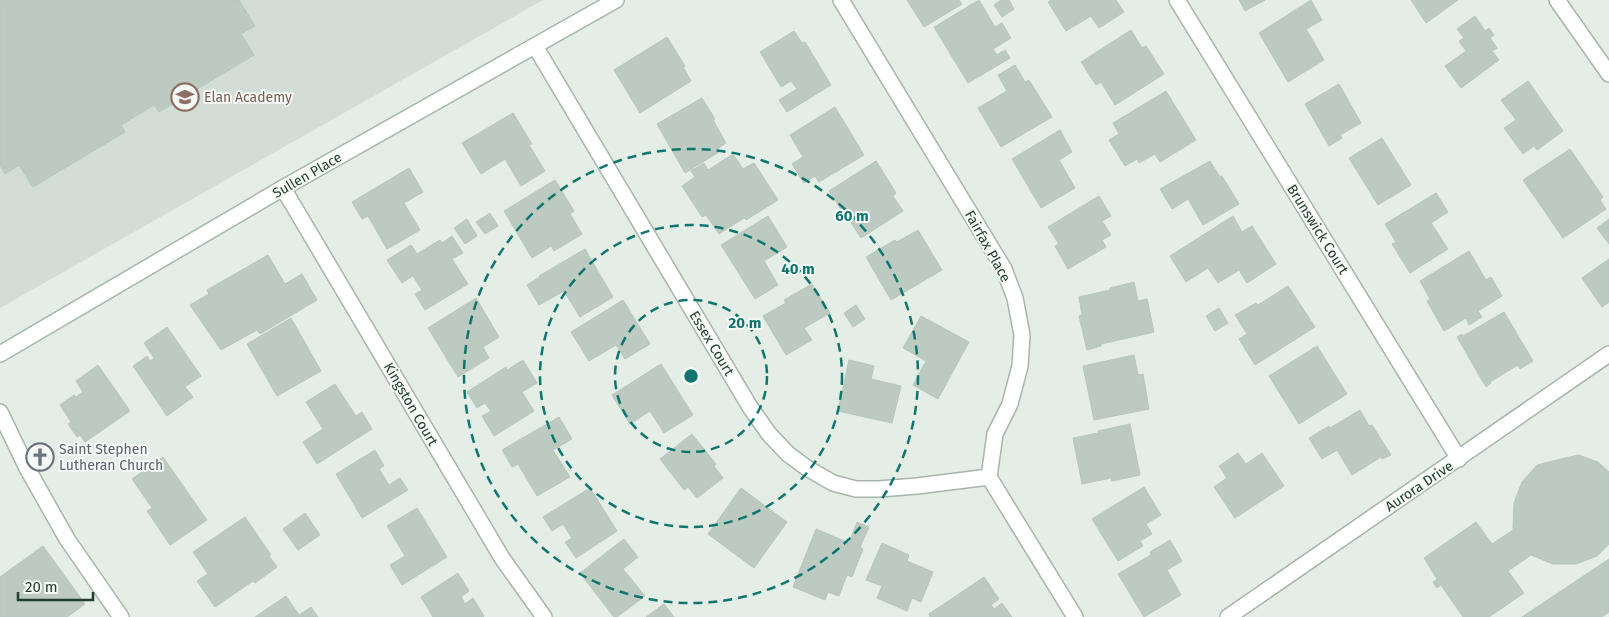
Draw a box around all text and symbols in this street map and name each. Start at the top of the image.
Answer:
school or university icon: Elan Academy [170,82,200,112]
place label: Elan Academy [204,89,292,106]
street label: Sullen Place [270,149,345,202]
street label: Brunswick Court [1283,181,1352,278]
text: 60 m [835,207,869,225]
street label: Fairfax Place [961,207,1014,285]
text: 40 m [781,260,815,278]
street label: Essex Court [686,308,738,380]
text: 20 m [729,314,761,332]
street label: Kingston Court [380,360,442,450]
centre of rings [682,367,700,385]
place label: Saint Stephen Lutheran Church [59,441,163,474]
church icon: Saint Stephen Lutheran Church [25,442,55,472]
street label: Aurora Drive [1382,457,1457,515]
scale bar [18,570,92,602]
text: 20 m [25,578,58,596]

